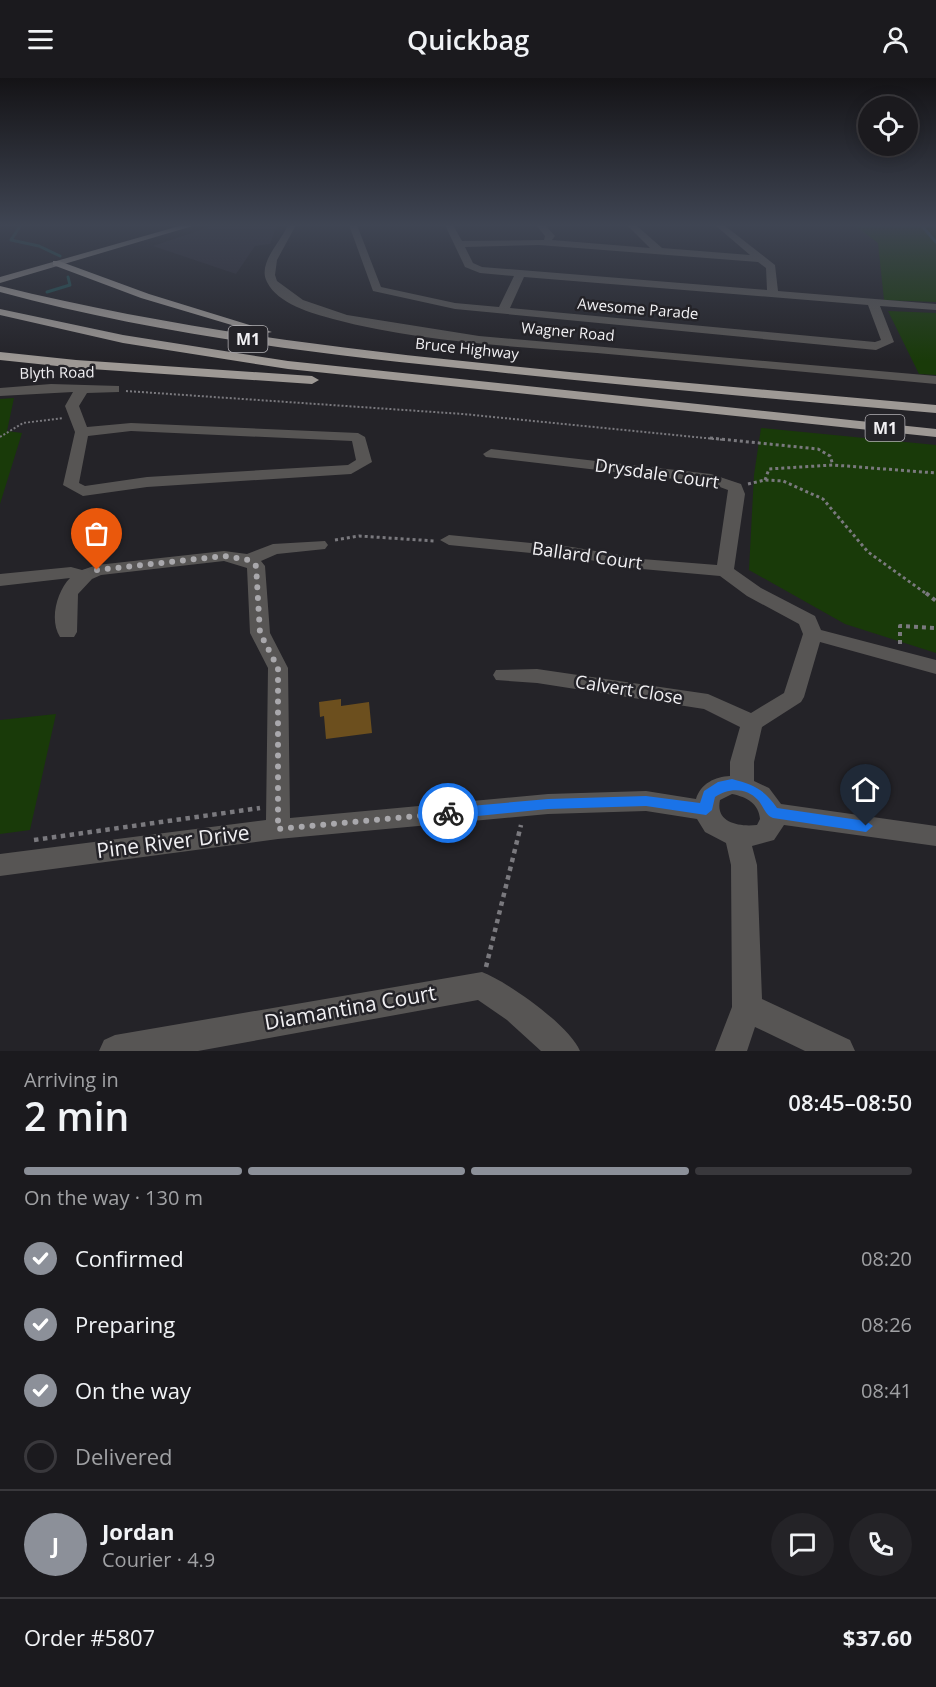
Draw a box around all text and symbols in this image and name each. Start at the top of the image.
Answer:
text: Quickbag [407,21,529,58]
icon: menu [24,23,57,56]
icon: person [879,23,912,56]
map controls [858,96,918,156]
button: locate [858,96,918,156]
street label: Awesome Parade [577,293,699,323]
street label: Wagner Road [521,317,616,345]
road number: M1 [228,326,268,352]
street label: Bruce Highway [414,333,520,363]
street label: Blyth Road [19,361,95,383]
road number: M1 [866,415,904,441]
street label: Drysdale Court [593,452,721,494]
pin [71,508,122,570]
icon: bag [80,517,113,550]
street label: Ballard Court [531,535,644,575]
street label: Calvert Close [574,669,685,709]
pin [840,764,891,826]
icon: home [849,773,882,806]
courier [418,783,478,843]
icon: bike [432,797,465,830]
street label: Pine River Drive [95,818,251,864]
street label: Diamantina Court [262,978,438,1036]
text: Arriving in [24,1066,119,1093]
text: 08:45–08:50 [788,1087,912,1117]
text: 2 min [24,1089,129,1142]
text: On the way · 130 m [24,1184,203,1211]
icon: check [24,1242,57,1275]
text: Confirmed [75,1243,184,1273]
text: 08:20 [861,1245,912,1272]
icon: check [24,1308,57,1341]
text: Preparing [75,1309,175,1339]
text: 08:26 [861,1311,912,1338]
icon: check [24,1374,57,1407]
text: On the way [75,1375,191,1405]
text: 08:41 [861,1377,912,1404]
text: Delivered [75,1441,173,1471]
button: chat [771,1513,834,1576]
button: phone [849,1513,912,1576]
text: Jordan [102,1516,175,1546]
text: J [52,1529,59,1559]
text: Courier · 4.9 [102,1546,215,1573]
text: Order #5807 [24,1622,155,1652]
text: $37.60 [843,1622,912,1652]

